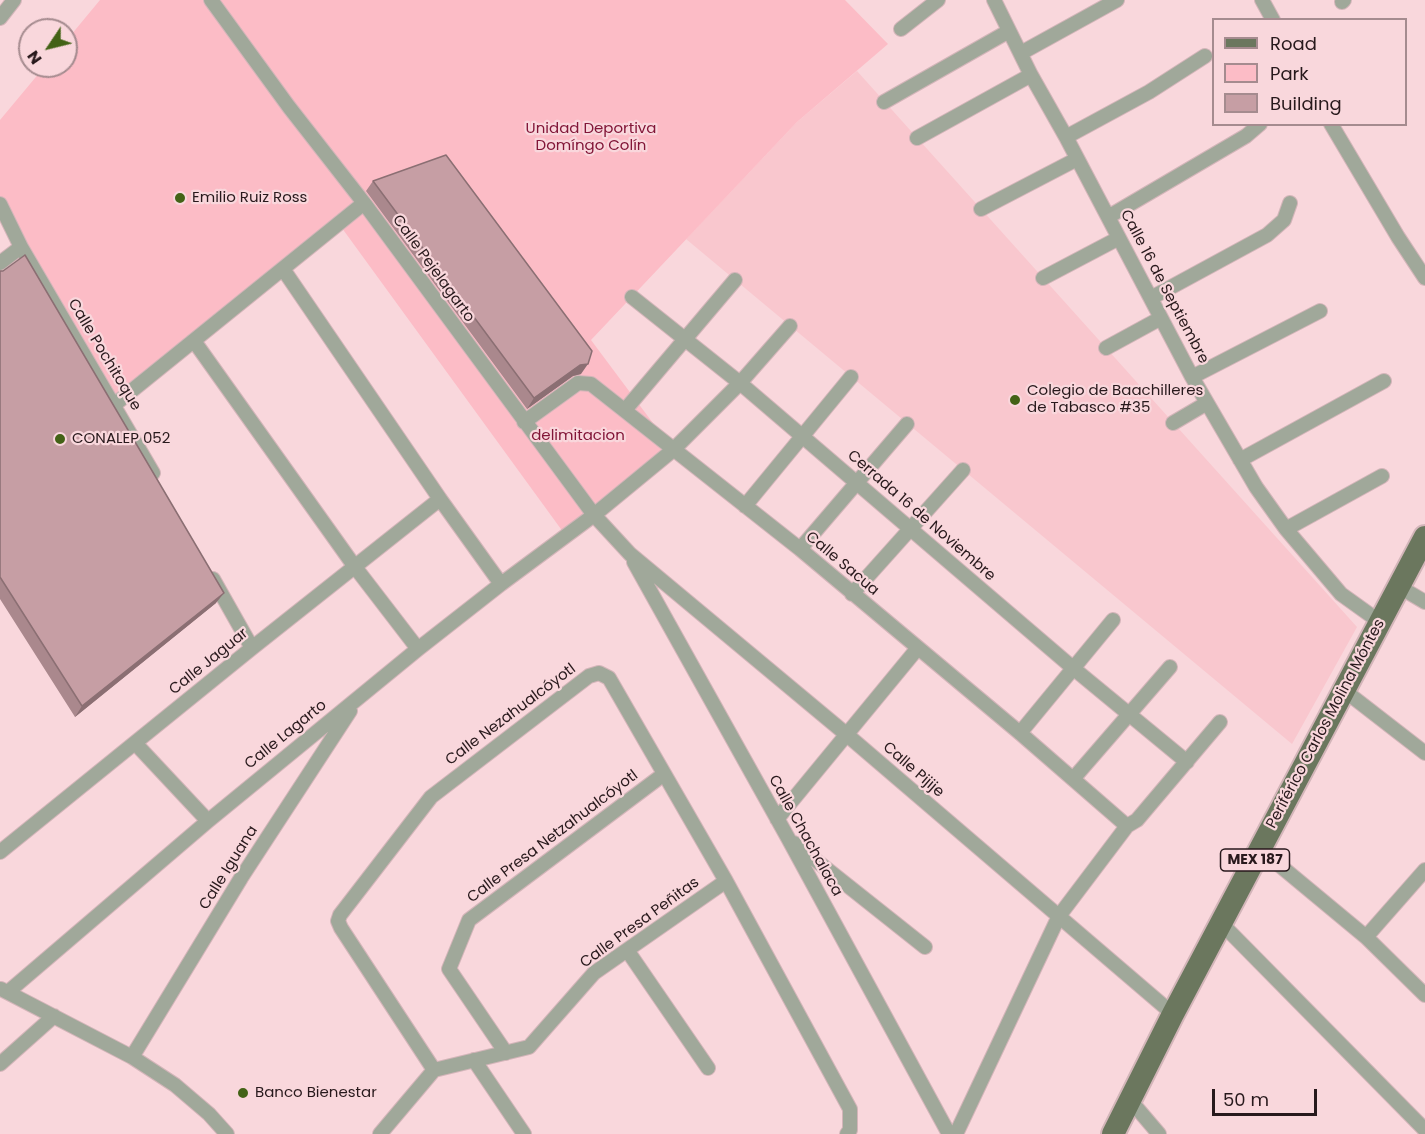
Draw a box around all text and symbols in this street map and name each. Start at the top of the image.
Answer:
north arrow [18,18,78,78]
legend [1212,18,1407,126]
text: Road [1270,31,1317,56]
text: N [22,46,47,69]
text: Park [1270,61,1309,86]
text: Building [1270,91,1342,116]
park label: Unidad Deportiva Domíngo Colín [526,120,656,155]
place label: Emilio Ruiz Ross [192,189,307,207]
marker: Emilio Ruiz Ross [173,191,187,205]
street label: Calle 16 de Septiembre [1116,207,1212,367]
street label: Calle Pejelagarto [388,212,478,326]
street label: Calle Pochitoque [64,296,144,414]
place label: Colegio de Baachilleres de Tabasco #35 [1027,382,1203,417]
marker: Colegio de Baachilleres de Tabasco #35 [1008,393,1022,407]
park label: delimitacion [531,427,625,445]
place label: CONALEP 052 [72,430,170,448]
marker: CONALEP 052 [53,432,67,446]
street label: Cerrada 16 de Noviembre [843,447,999,585]
street label: Calle Sacua [802,528,882,600]
street label: Periférico Carlos Molina Móntes [1263,616,1389,832]
street label: Calle Jaguar [166,625,252,699]
street label: Calle Nezahualcóyotl [442,660,580,770]
street label: Calle Lagarto [241,697,331,773]
street label: Calle Pijije [879,739,947,801]
street label: Calle Presa Netzahualcóyotl [464,767,642,907]
street label: Calle Chachalaca [764,772,846,900]
street label: Calle Iguana [196,823,262,913]
road number: MEX 187 [1220,849,1290,871]
street label: Calle Presa Peñitas [577,874,703,972]
scale bar [1215,1077,1320,1115]
place label: Banco Bienestar [255,1084,377,1102]
marker: Banco Bienestar [236,1086,250,1100]
text: 50 m [1223,1087,1269,1112]

